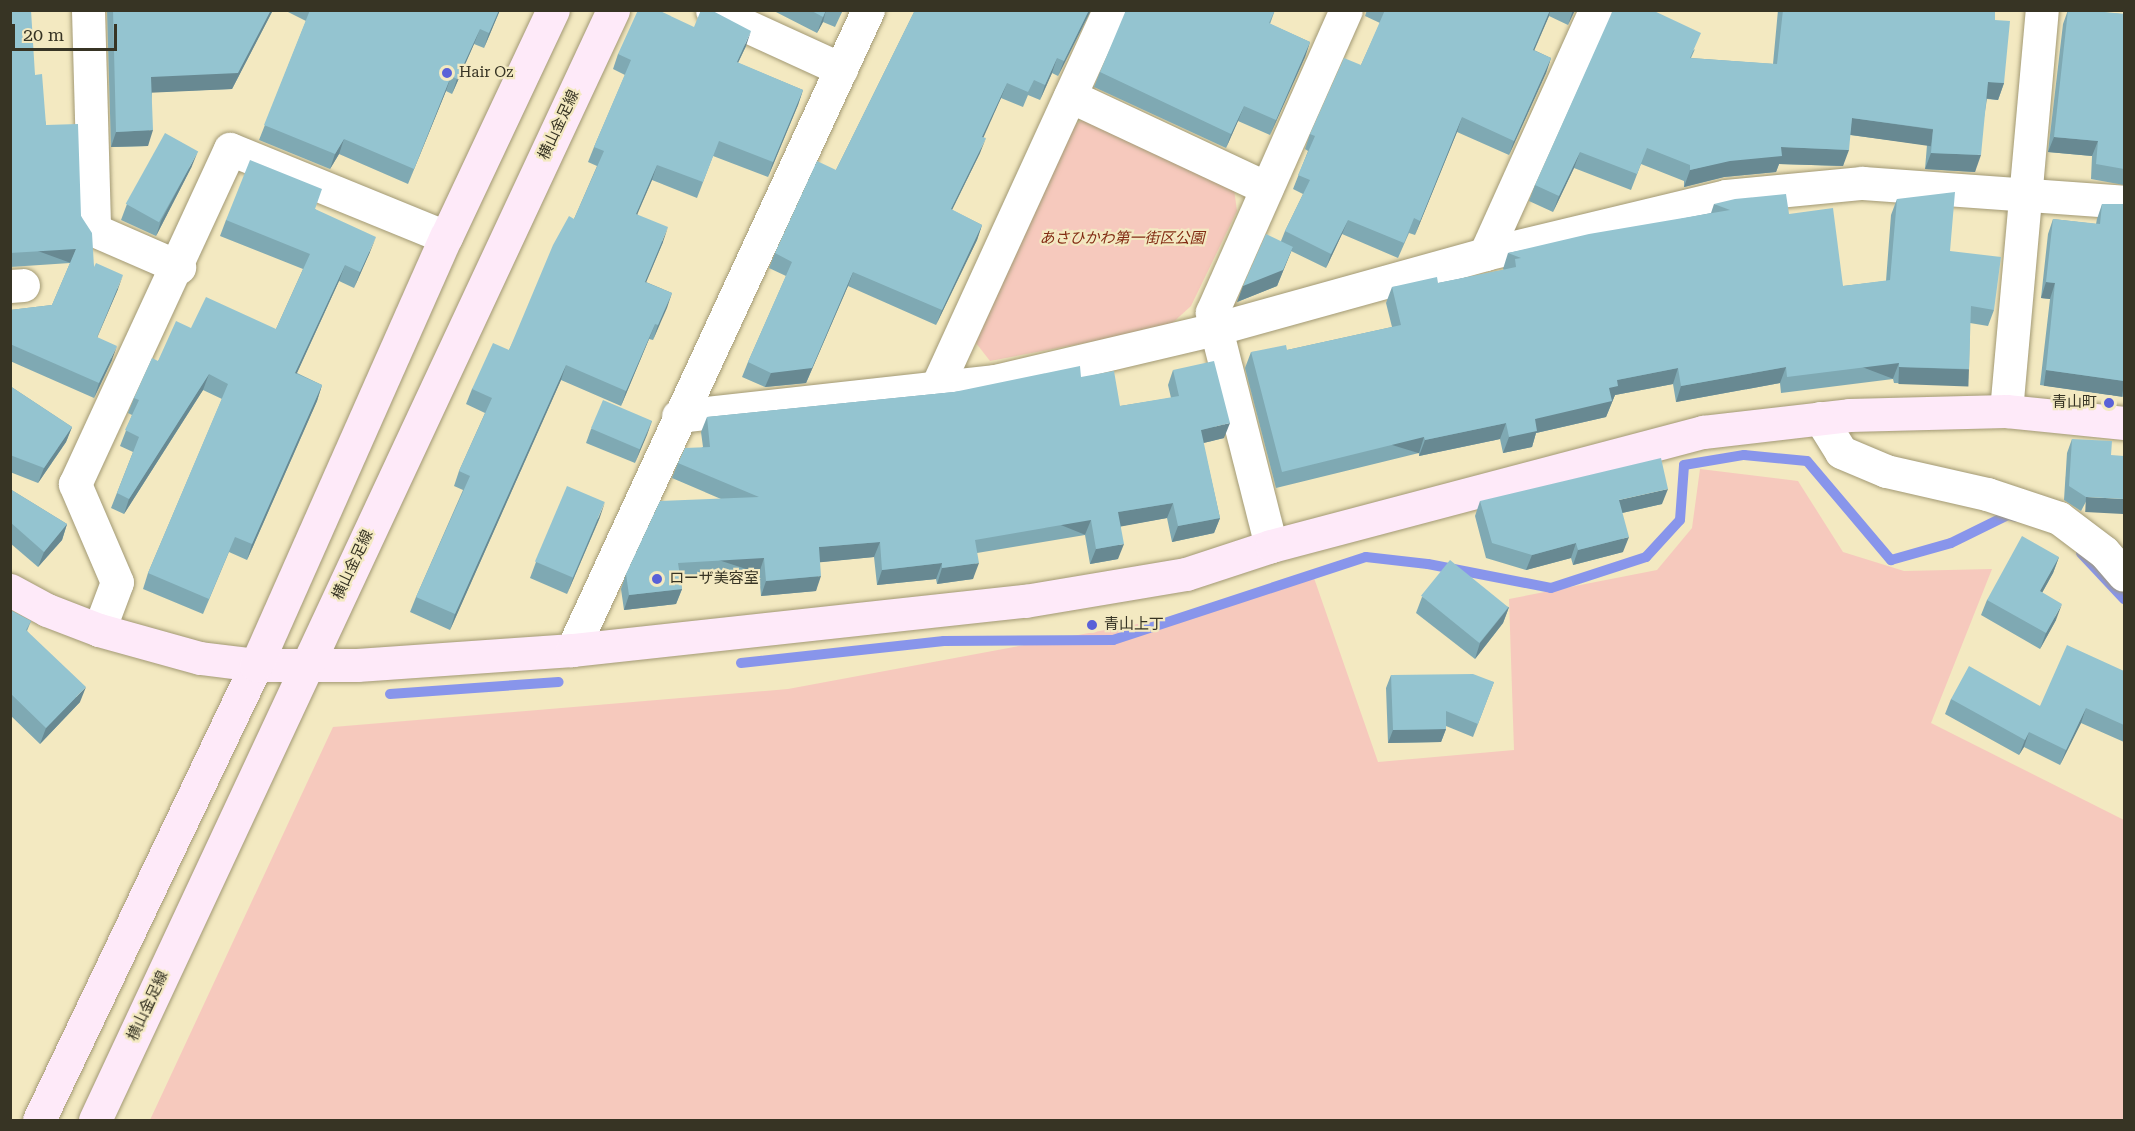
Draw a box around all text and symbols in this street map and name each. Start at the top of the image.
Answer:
scale bar [15,12,120,50]
text: 20 m [23,24,64,45]
place label: Hair Oz [459,64,513,82]
marker: Hair Oz [440,66,454,80]
street label: 横山金足線 [535,87,583,163]
park label: あさひかわ第一街区公園 [1040,230,1204,248]
place label: 青山町 [2052,394,2097,412]
marker: 青山町 [2102,396,2116,410]
street label: 横山金足線 [329,527,377,603]
place label: ローザ美容室 [669,570,759,588]
marker: ローザ美容室 [650,572,664,586]
place label: 青山上丁 [1104,616,1164,634]
marker: 青山上丁 [1085,618,1099,632]
street label: 横山金足線 [124,968,172,1044]

